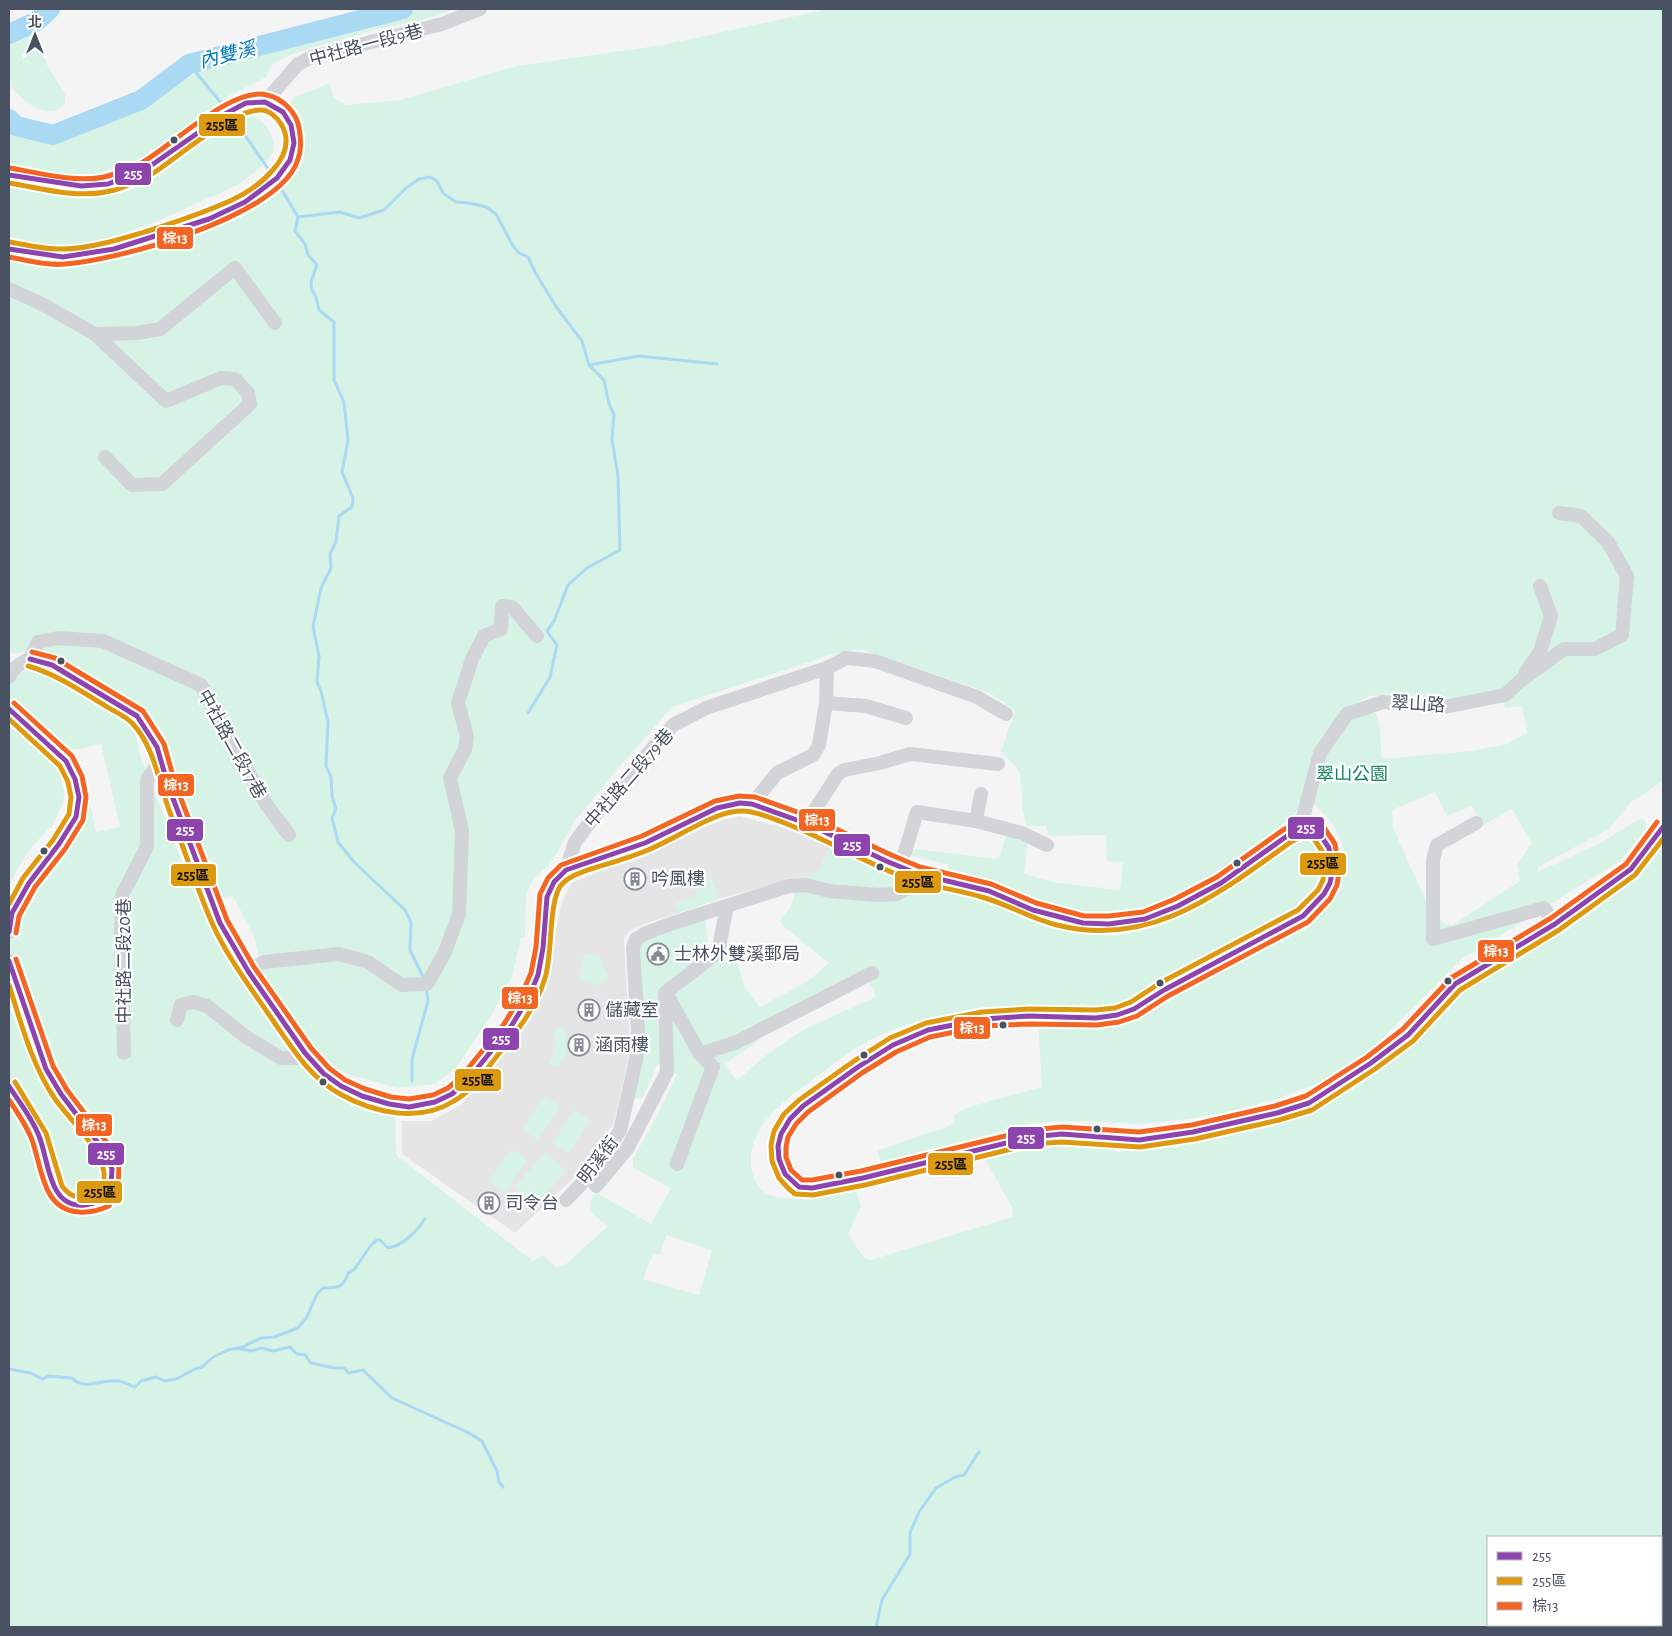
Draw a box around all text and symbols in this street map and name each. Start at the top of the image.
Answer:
north arrow [10,10,60,60]
text: 北 [28,15,42,30]
street label: 中社路一段9巷 [307,20,425,70]
water label: 內雙溪 [197,38,260,72]
line badge: 255區 [198,113,246,137]
text: 255區 [206,119,238,133]
unlabelled marker [169,135,179,145]
line badge: 255 [114,162,152,186]
text: 255 [124,168,142,182]
line badge: 棕13 [156,226,194,250]
text: 棕13 [162,230,188,246]
unlabelled marker [56,656,66,666]
street label: 中社路二段17巷 [194,686,270,802]
street label: 翠山路 [1391,693,1445,715]
street label: 中社路二段79巷 [581,725,677,831]
park label: 翠山公園 [1316,764,1388,784]
line badge: 棕13 [157,773,195,797]
text: 棕13 [163,777,189,793]
line badge: 棕13 [798,808,836,832]
text: 棕13 [804,812,830,828]
line badge: 255 [1287,816,1325,840]
line badge: 255 [166,818,204,842]
text: 255 [1297,822,1315,836]
text: 255 [176,824,194,838]
line badge: 255 [833,833,871,857]
text: 255 [843,839,861,853]
unlabelled marker [39,846,49,856]
line badge: 255區 [1299,852,1347,876]
text: 255區 [1307,857,1339,871]
unlabelled marker [1232,858,1242,868]
unlabelled marker [875,862,885,872]
line badge: 255區 [170,863,217,887]
building icon: 吟風樓 [623,867,647,891]
text: 255區 [177,869,209,883]
place label: 吟風樓 [651,869,705,889]
line badge: 255區 [894,870,942,894]
text: 255區 [902,876,934,890]
street label: 中社路二段20巷 [114,898,134,1024]
line badge: 棕13 [1477,939,1515,963]
public building icon: 士林外雙溪郵局 [646,942,670,966]
text: 棕13 [1483,943,1509,959]
place label: 士林外雙溪郵局 [674,944,800,964]
unlabelled marker [1443,976,1453,986]
unlabelled marker [1155,978,1165,988]
line badge: 棕13 [501,986,539,1010]
text: 棕13 [507,990,533,1006]
building icon: 儲藏室 [577,998,601,1022]
place label: 儲藏室 [605,1000,659,1020]
line badge: 棕13 [953,1016,991,1040]
text: 棕13 [959,1020,985,1036]
unlabelled marker [998,1020,1008,1030]
line badge: 255 [482,1027,520,1051]
text: 255 [492,1033,510,1047]
building icon: 涵雨樓 [567,1033,591,1057]
place label: 涵雨樓 [595,1035,649,1055]
unlabelled marker [859,1050,869,1060]
line badge: 255區 [454,1068,502,1092]
text: 255區 [462,1074,494,1088]
unlabelled marker [318,1077,328,1087]
line badge: 棕13 [75,1113,113,1137]
text: 棕13 [81,1117,107,1133]
unlabelled marker [1092,1124,1102,1134]
line badge: 255 [1007,1126,1045,1150]
street label: 明溪街 [574,1132,622,1188]
text: 255 [1017,1132,1035,1146]
line badge: 255 [87,1142,125,1166]
text: 255 [97,1148,115,1162]
line badge: 255區 [927,1152,974,1176]
text: 255區 [935,1158,967,1172]
unlabelled marker [834,1170,844,1180]
line badge: 255區 [76,1180,123,1204]
text: 255區 [84,1186,116,1200]
building icon: 司令台 [477,1191,501,1215]
place label: 司令台 [505,1193,559,1213]
legend [1487,1536,1662,1626]
text: 255 [1532,1549,1551,1564]
text: 255區 [1532,1574,1566,1589]
text: 棕13 [1532,1597,1558,1614]

